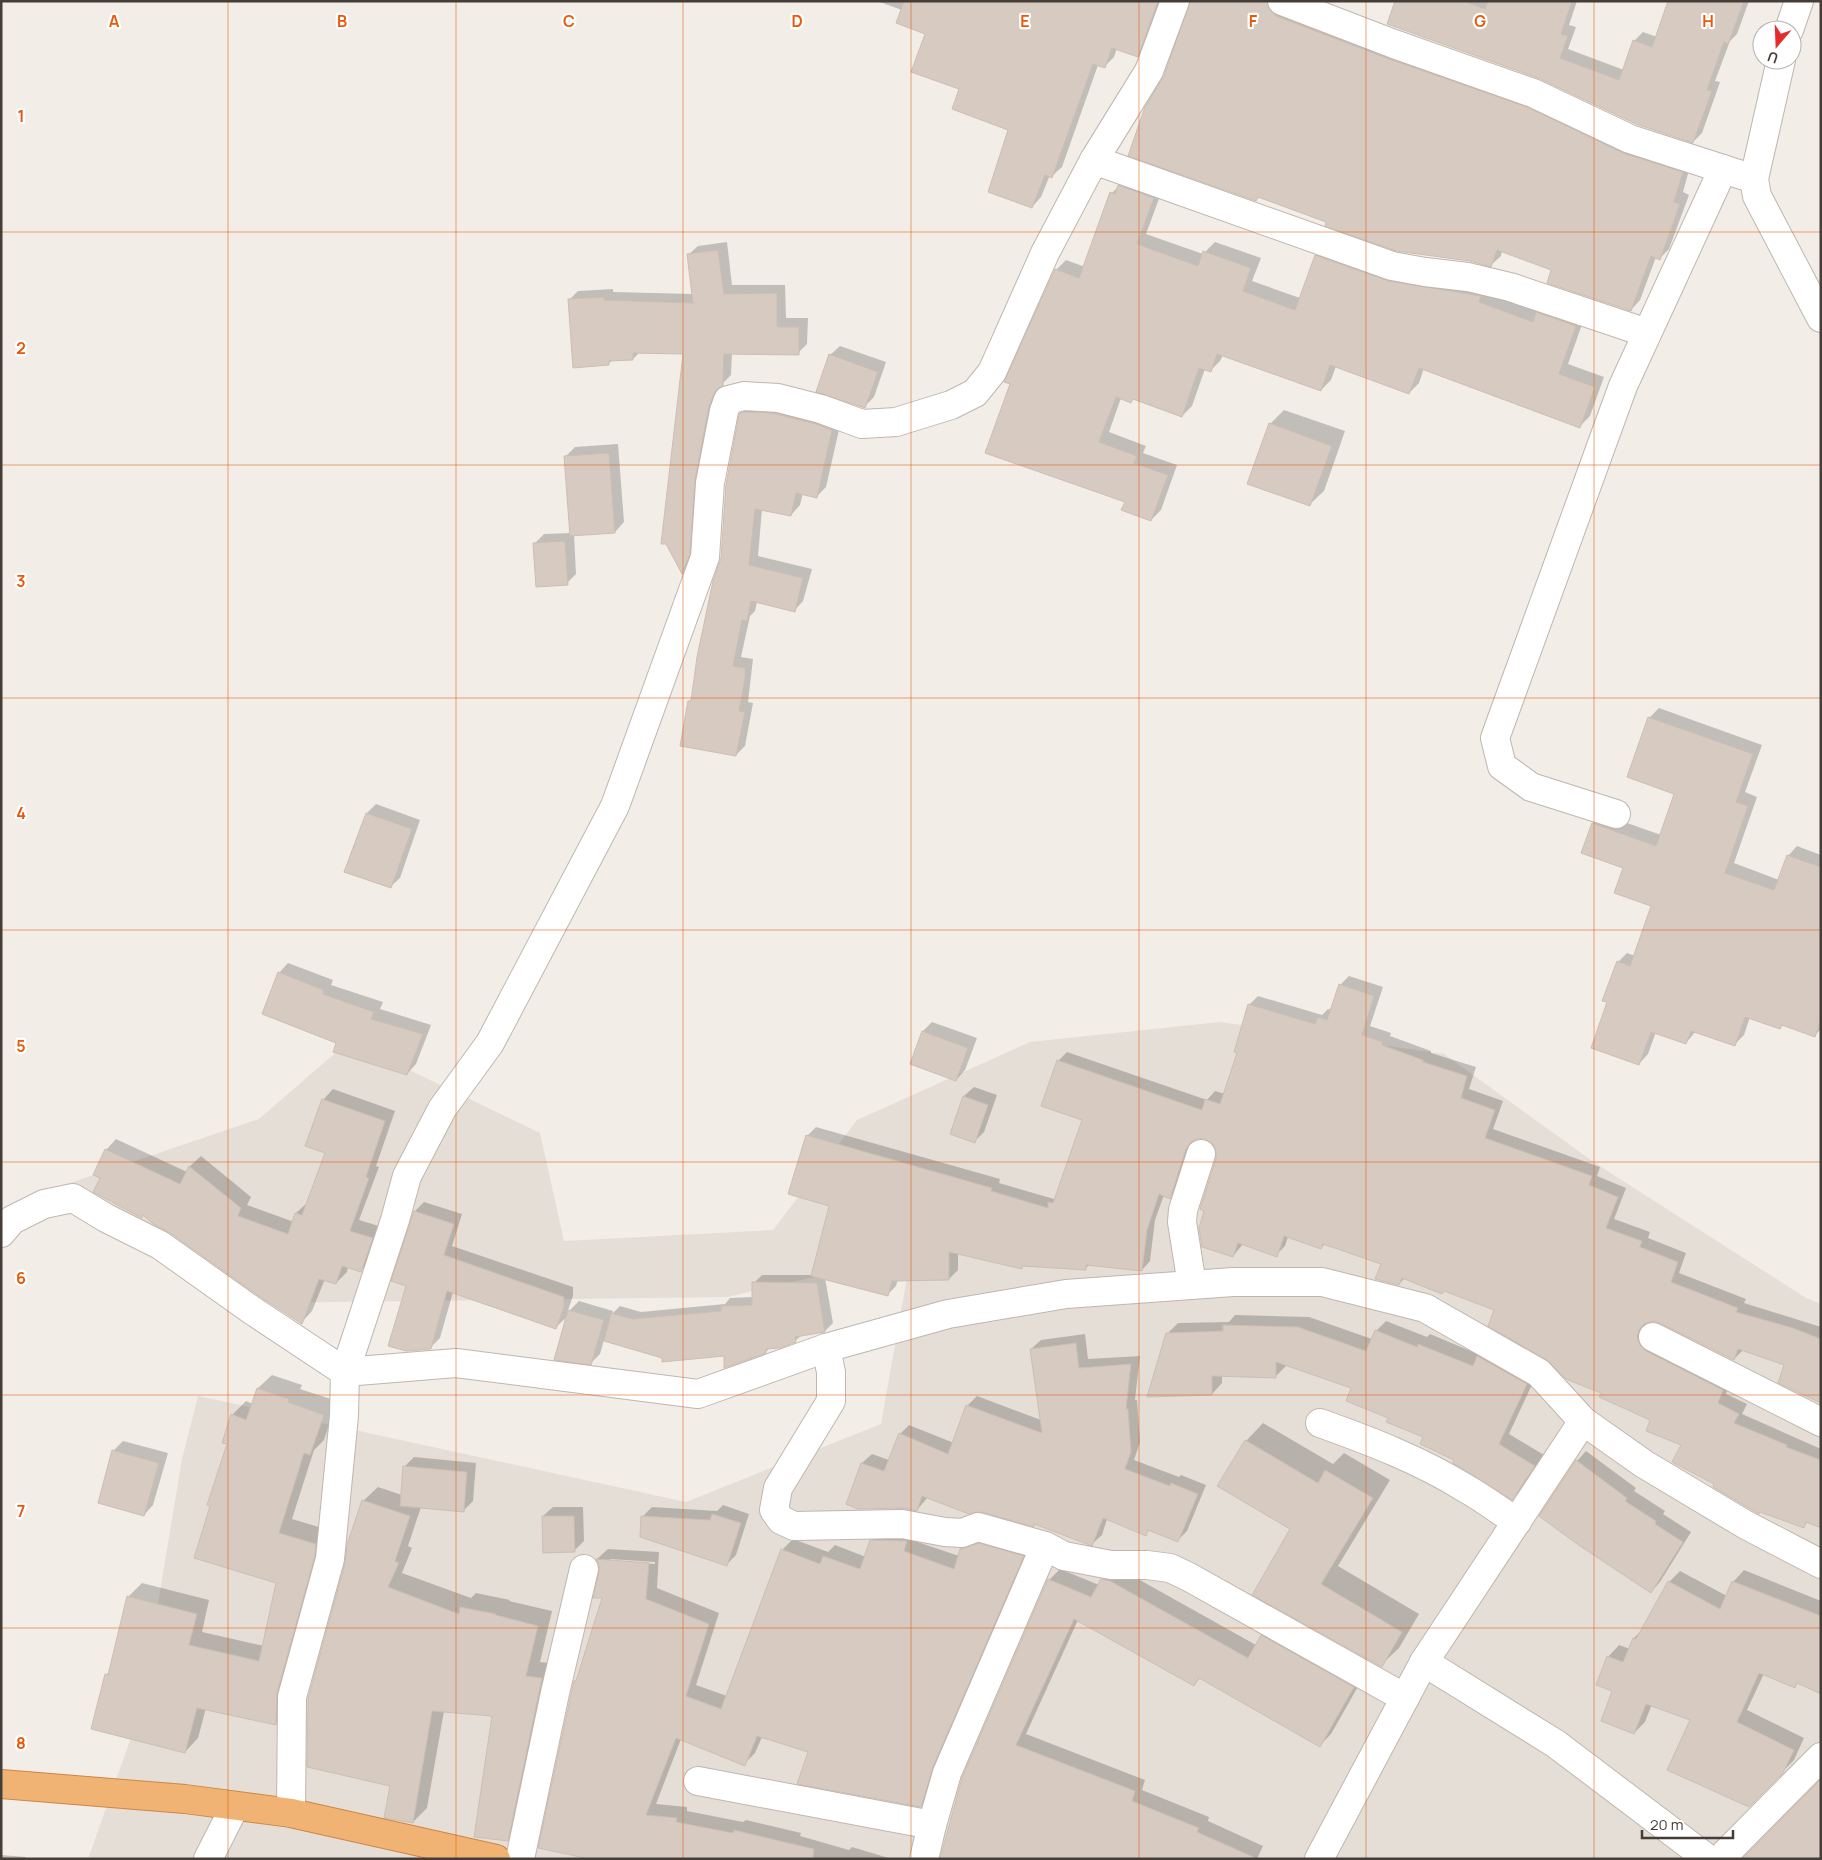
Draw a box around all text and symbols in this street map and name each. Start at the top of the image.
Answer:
text: A [109,10,120,32]
text: B [337,10,347,32]
text: C [563,10,575,32]
text: D [791,10,803,32]
text: E [1020,10,1030,32]
text: F [1249,10,1258,32]
text: G [1474,10,1486,32]
text: H [1702,10,1714,32]
north arrow [1752,20,1802,70]
text: U [1765,47,1780,68]
text: 1 [17,105,25,127]
text: 2 [16,337,26,359]
text: 3 [16,570,26,592]
text: 4 [16,802,26,824]
text: 5 [16,1035,26,1057]
text: 6 [16,1267,26,1289]
text: 7 [17,1500,25,1522]
text: 8 [16,1732,26,1754]
scale bar [1642,1808,1733,1840]
text: 20 m [1650,1814,1683,1835]

